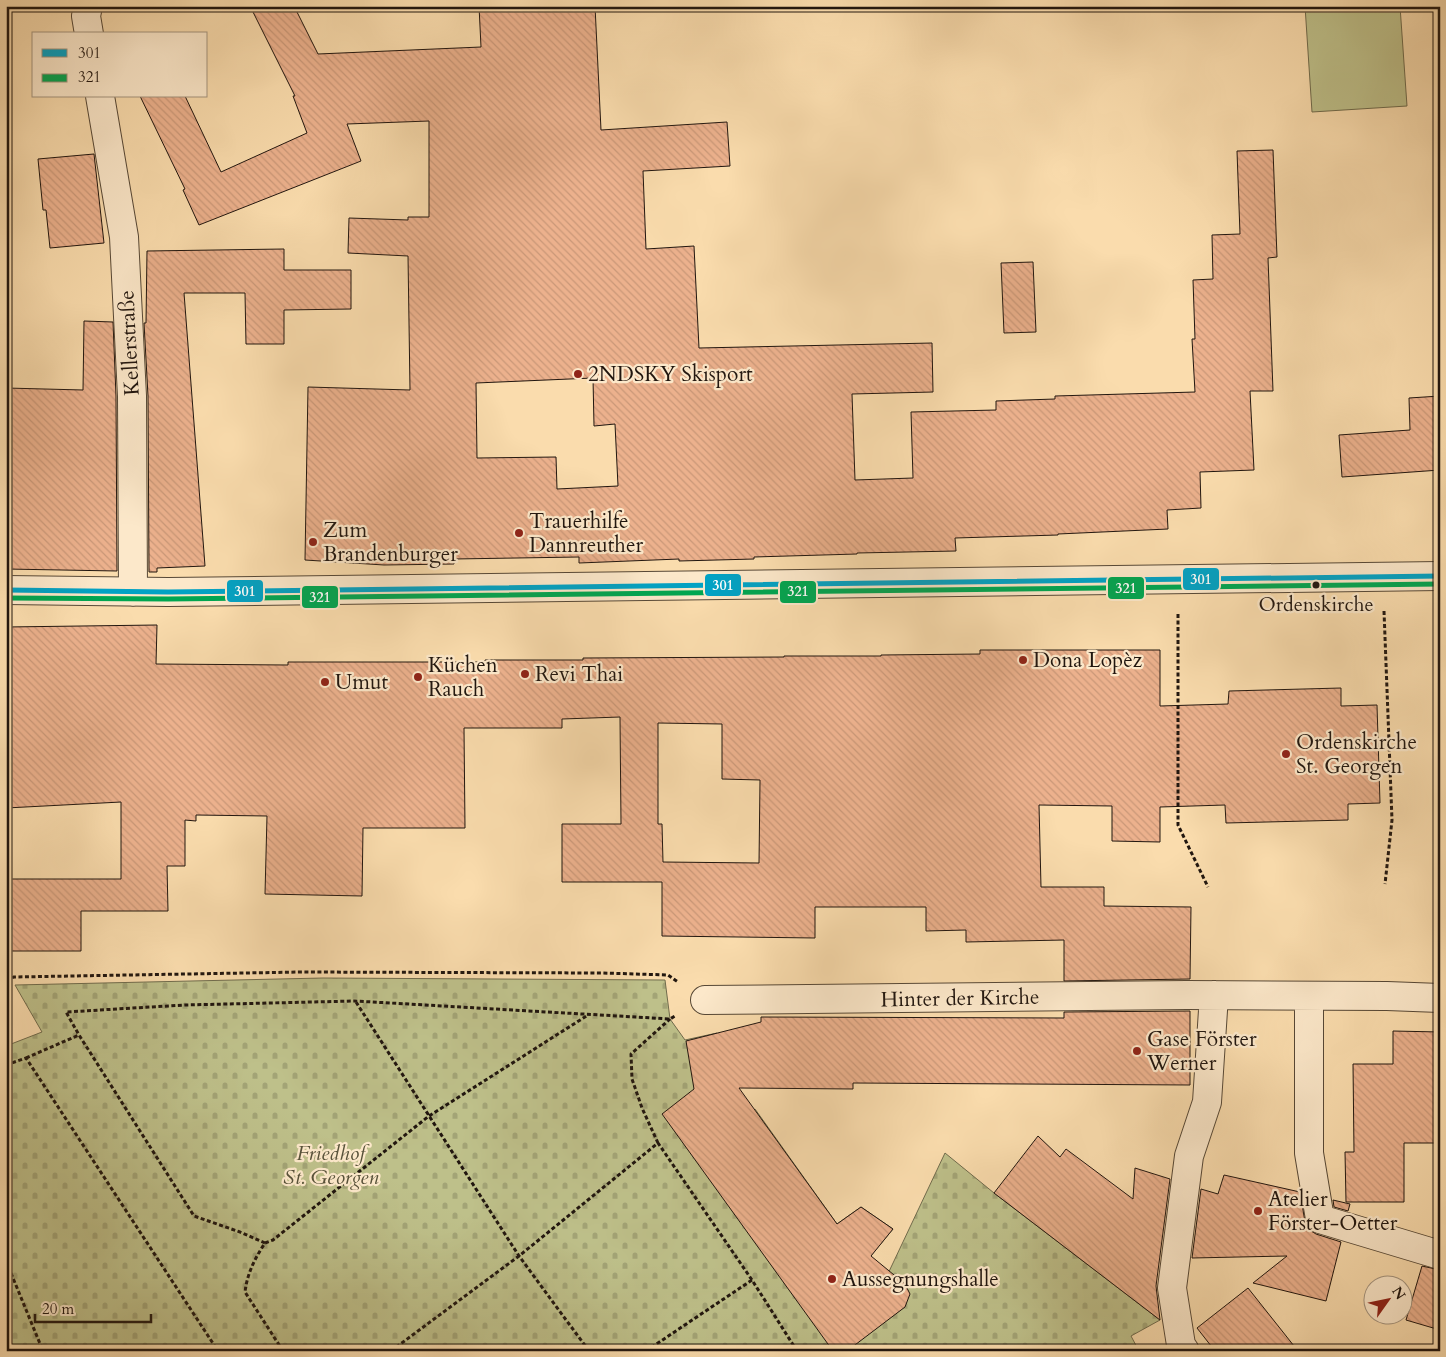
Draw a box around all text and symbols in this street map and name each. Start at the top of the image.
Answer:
legend [32,32,208,98]
text: 301 [78,43,101,63]
text: 321 [78,67,101,87]
street label: Kellerstraße [112,290,147,396]
place label: 2NDSKY Skisport [588,360,753,389]
marker: 2NDSKY Skisport [572,368,584,380]
place label: Trauerhilfe Dannreuther [529,507,643,560]
place label: Zum Brandenburger [323,516,458,569]
marker: Trauerhilfe Dannreuther [513,527,525,539]
marker: Zum Brandenburger [307,536,319,548]
line badge: 301 [1182,567,1220,591]
text: 301 [1190,570,1212,589]
line badge: 301 [704,573,742,597]
text: 301 [712,576,734,595]
line badge: 321 [1107,576,1145,600]
line badge: 301 [226,579,264,603]
text: 321 [1115,579,1137,598]
line badge: 321 [779,580,817,604]
marker: Ordenskirche [1311,580,1321,590]
text: 301 [234,582,256,601]
text: 321 [787,582,809,601]
line badge: 321 [301,585,339,609]
text: 321 [309,588,331,607]
place label: Ordenskirche [1258,591,1374,618]
place label: Dona Lopèz [1033,646,1143,675]
place label: Küchen Rauch [428,651,498,704]
marker: Dona Lopèz [1017,654,1029,666]
place label: Revi Thai [535,660,623,689]
place label: Umut [335,668,388,697]
marker: Revi Thai [519,668,531,680]
marker: Küchen Rauch [412,671,424,683]
marker: Umut [319,676,331,688]
place label: Ordenskirche St. Georgen [1296,728,1417,781]
marker: Ordenskirche St. Georgen [1280,748,1292,760]
street label: Hinter der Kirche [880,983,1040,1014]
place label: Gase Förster Werner [1146,1025,1257,1078]
marker: Gase Förster Werner [1131,1045,1143,1057]
park label: Friedhof St. Georgen [283,1139,379,1192]
place label: Atelier Förster-Oetter [1268,1185,1398,1238]
marker: Atelier Förster-Oetter [1252,1205,1264,1217]
place label: Aussegnungshalle [842,1265,999,1294]
marker: Aussegnungshalle [826,1273,838,1285]
north arrow [1364,1274,1414,1324]
text: N [1387,1283,1410,1303]
scale bar [35,1292,151,1324]
text: 20 m [42,1299,74,1319]

